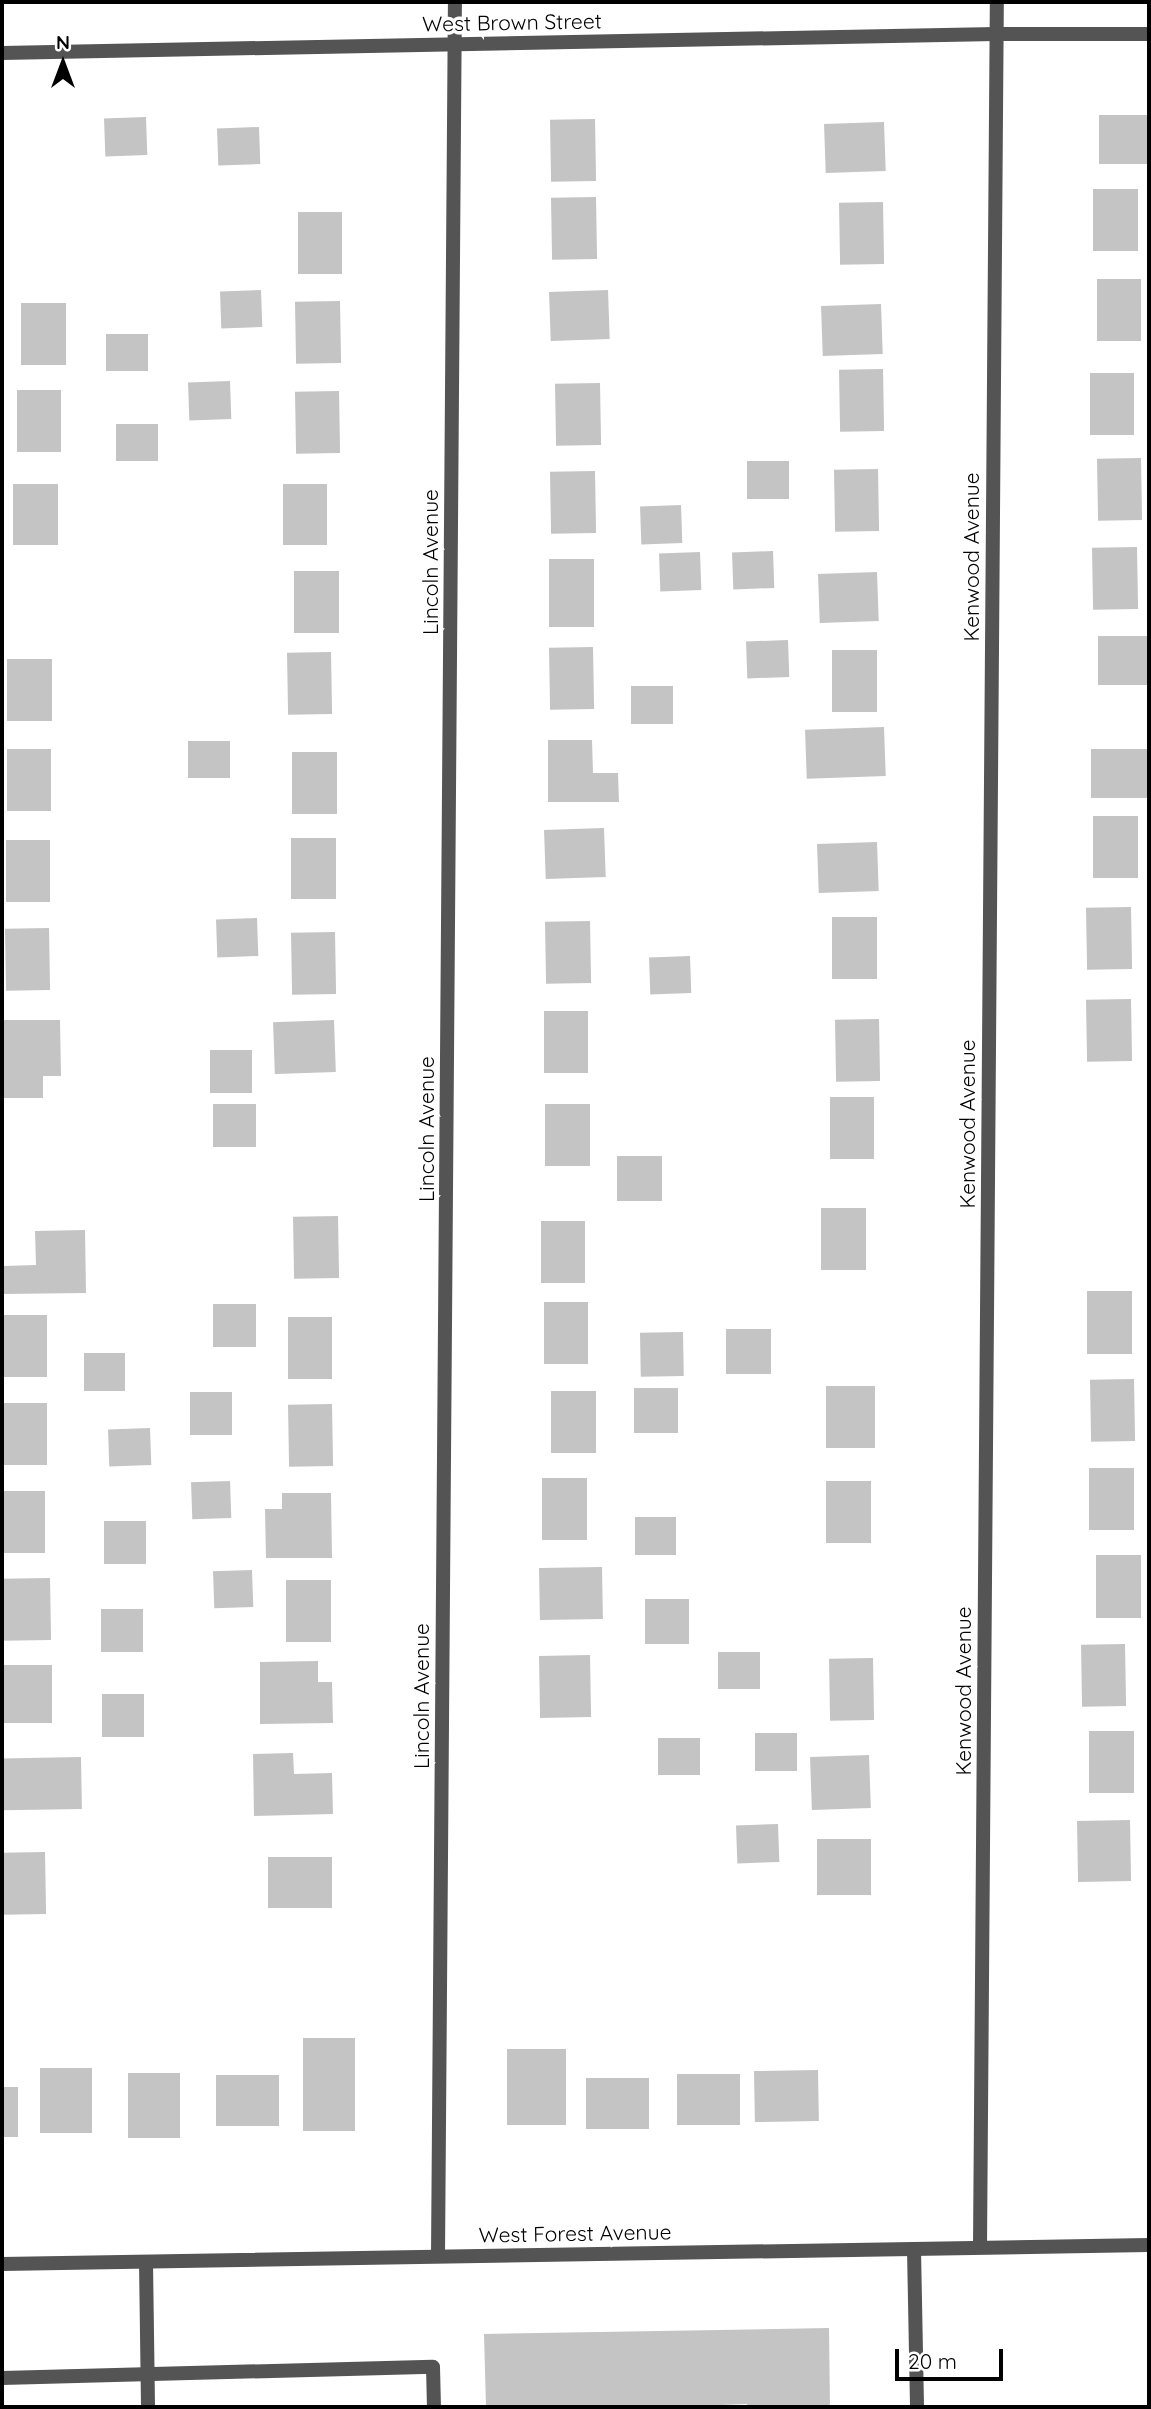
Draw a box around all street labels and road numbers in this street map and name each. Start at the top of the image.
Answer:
street label: West Brown Street [422,8,602,36]
street label: Kenwood Avenue [958,472,984,642]
street label: Lincoln Avenue [417,489,443,635]
street label: Kenwood Avenue [954,1039,980,1209]
street label: Lincoln Avenue [413,1056,439,1202]
street label: Kenwood Avenue [950,1606,976,1776]
street label: Lincoln Avenue [408,1623,434,1769]
street label: West Forest Avenue [478,2219,672,2247]

